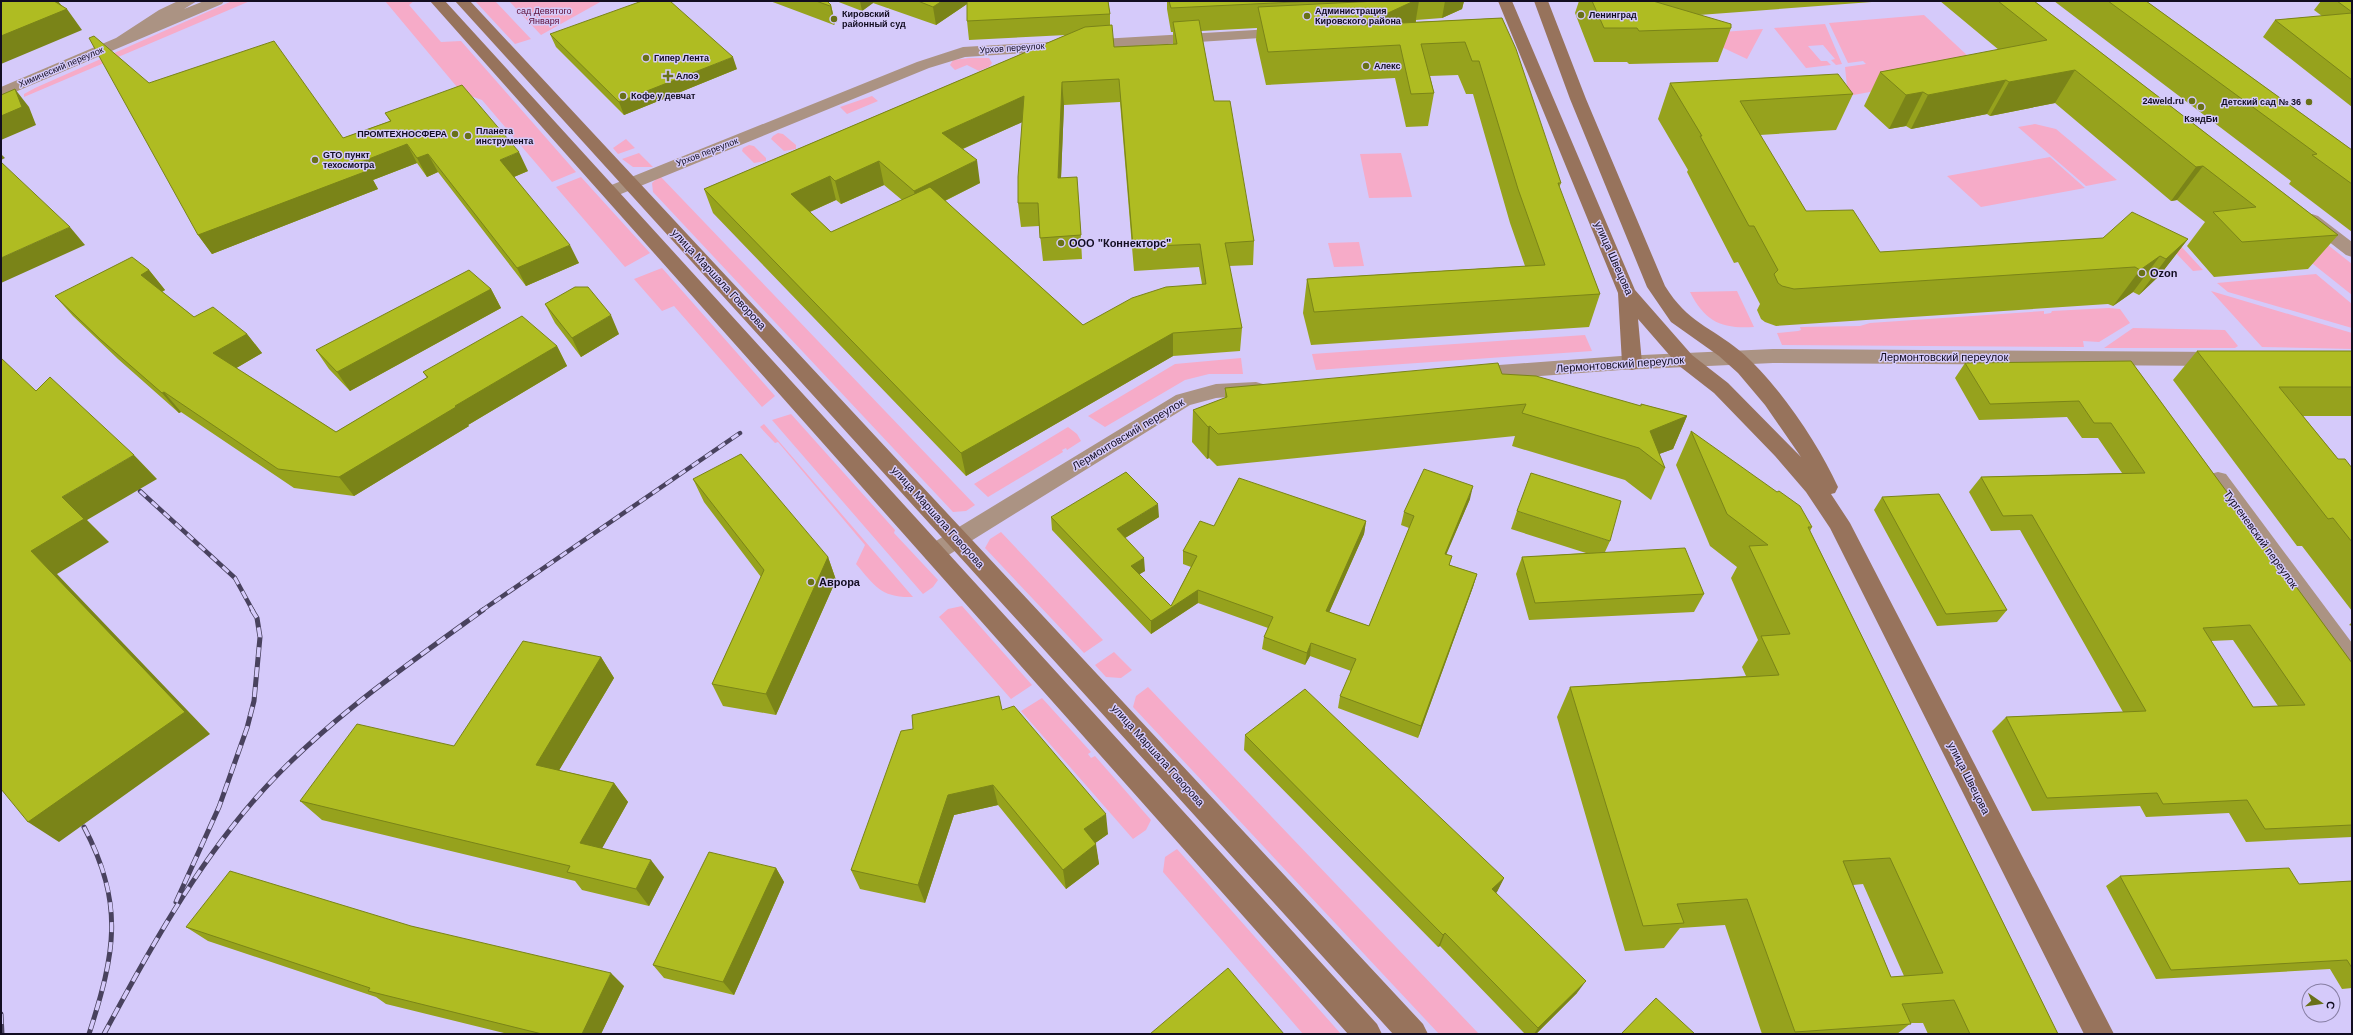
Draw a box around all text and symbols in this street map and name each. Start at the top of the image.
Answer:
park label: сад Девятого Января [516,6,572,26]
place label: Администрация Кировского района [1315,6,1402,26]
place label: Кировский районный суд [842,9,906,29]
marker: Ленинград [1576,10,1586,20]
place label: Ленинград [1589,10,1637,20]
marker: Администрация Кировского района [1302,11,1312,21]
marker: Кировский районный суд [829,14,839,24]
street label: Урхов переулок [979,41,1045,55]
street label: Химический переулок [17,45,105,89]
marker: Гипер Лента [641,53,651,63]
place label: Гипер Лента [654,53,710,63]
marker: Алекс [1361,61,1371,71]
place label: Алекс [1374,61,1401,71]
marker: Алоэ [663,71,673,81]
place label: Алоэ [676,71,698,81]
marker: Кофе у девчат [618,91,628,101]
place label: Кофе у девчат [631,91,696,101]
place label: 24weld.ru [2142,96,2184,106]
marker: 24weld.ru [2187,96,2197,106]
place label: Детский сад № 36 [2221,97,2301,107]
marker: Детский сад № 36 [2304,97,2314,107]
marker: КэндБи [2196,102,2206,112]
place label: КэндБи [2184,114,2218,124]
place label: Планета инструмента [476,126,534,146]
place label: ПРОМТЕХНОСФЕРА [357,129,448,139]
marker: ПРОМТЕХНОСФЕРА [450,129,460,139]
marker: Планета инструмента [463,131,473,141]
street label: Урхов переулок [675,136,739,168]
place label: GTO пункт техосмотра [323,150,375,170]
marker: GTO пункт техосмотра [310,155,320,165]
street label: улица Швецова [1592,219,1636,297]
street label: улица Маршала Говорова [669,226,769,332]
place label: ООО "Коннекторс" [1069,237,1171,249]
marker: ООО "Коннекторс" [1056,238,1066,248]
place label: Ozon [2150,267,2178,279]
marker: Ozon [2137,268,2147,278]
street label: Лермонтовский переулок [1880,351,2008,363]
street label: Лермонтовский переулок [1555,354,1685,374]
street label: Лермонтовский переулок [1070,396,1186,472]
street label: улица Маршала Говорова [889,464,987,571]
street label: Тургеневский переулок [2221,488,2301,590]
place label: Аврора [819,576,861,588]
marker: Аврора [806,577,816,587]
street label: улица Маршала Говорова [1109,702,1207,809]
street label: улица Швецова [1946,740,1993,817]
north arrow [2301,983,2341,1023]
text: С [2324,1000,2337,1011]

